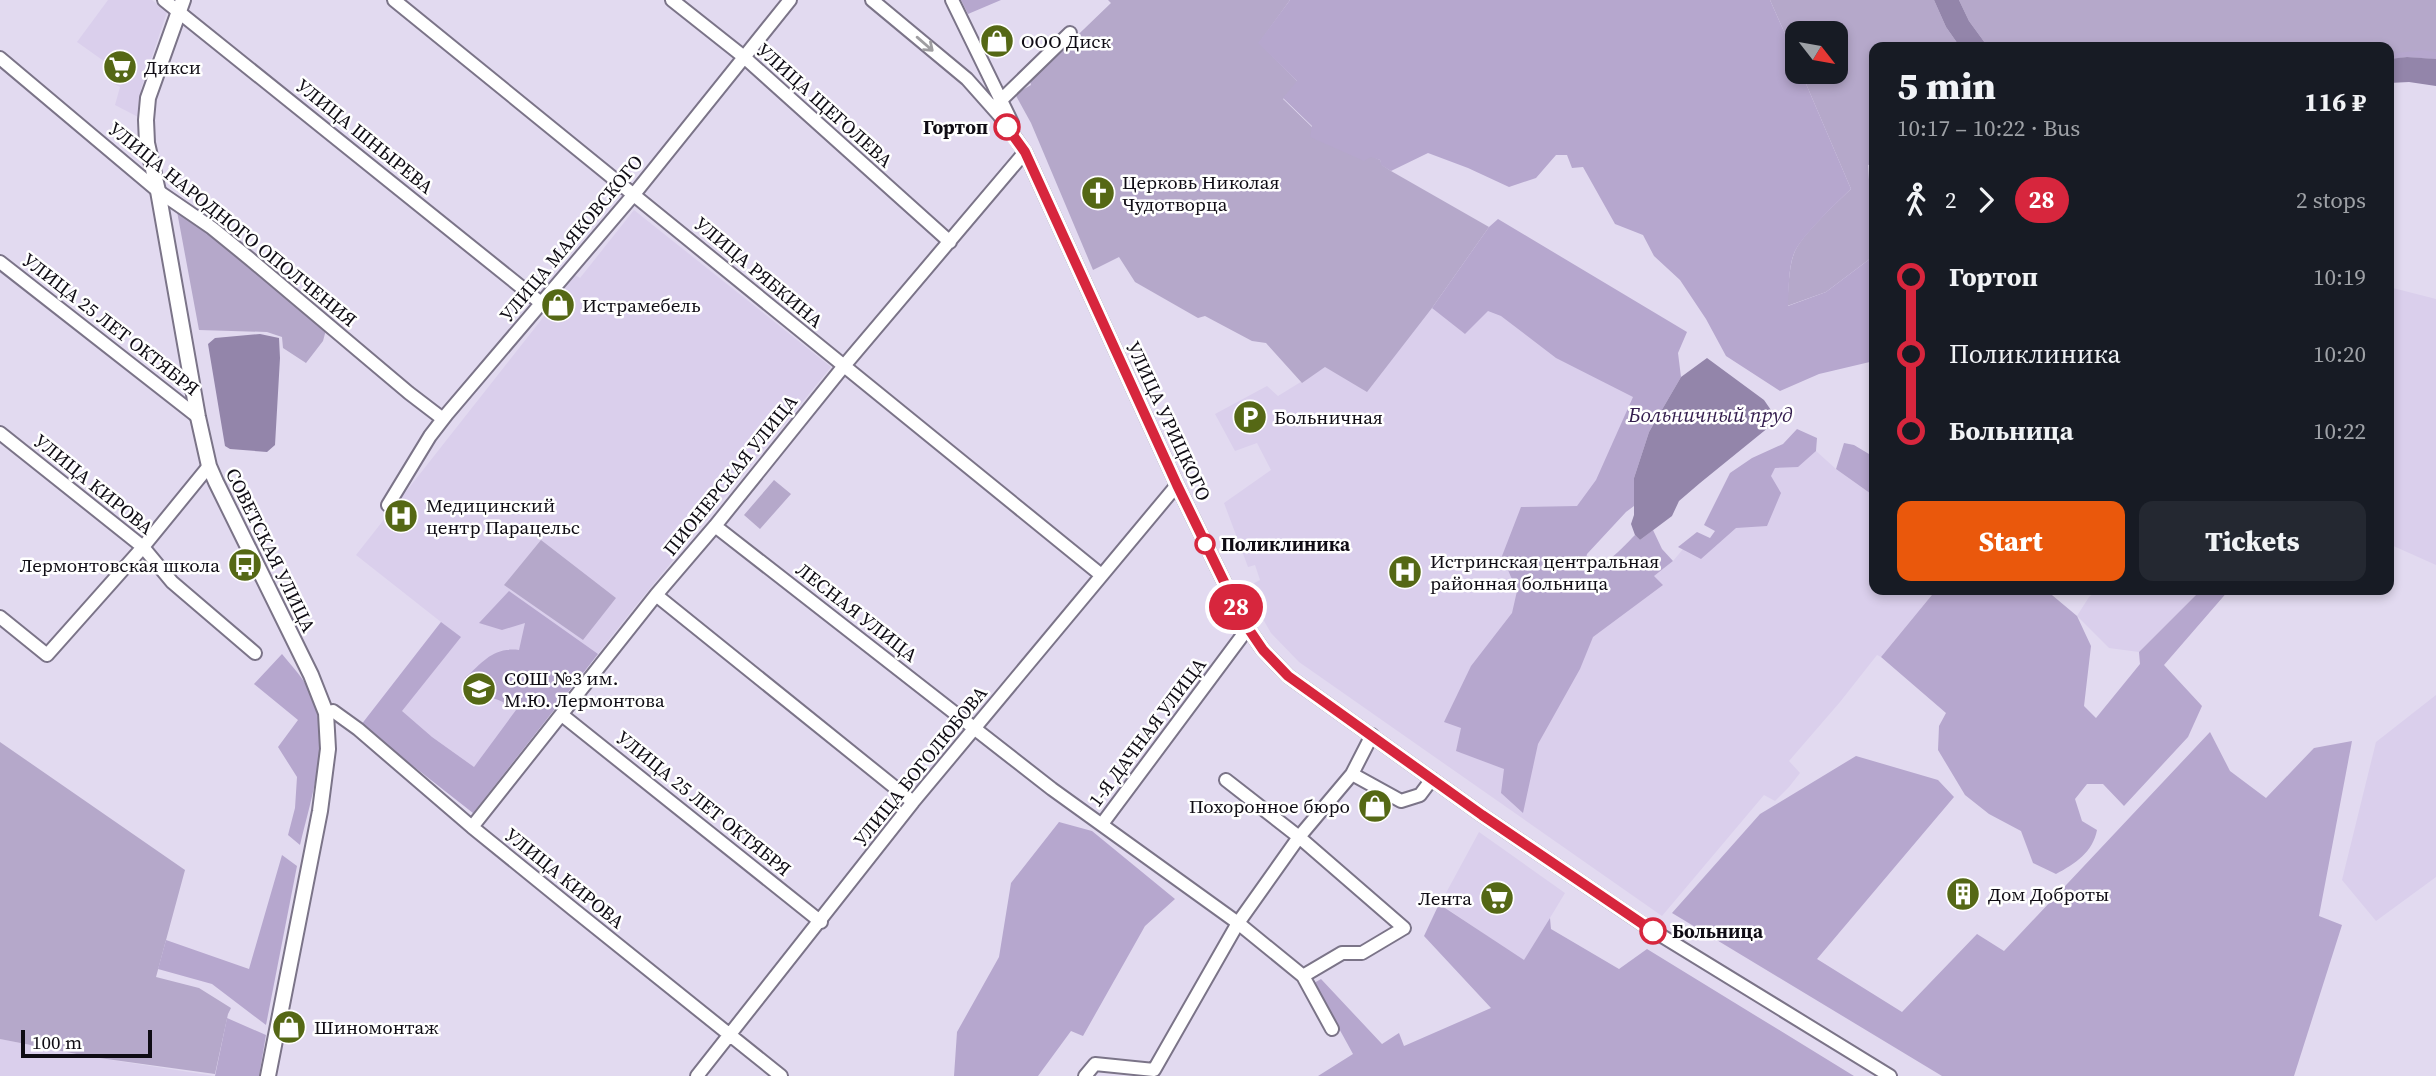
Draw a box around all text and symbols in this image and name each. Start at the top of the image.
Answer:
north arrow [1785,21,1848,84]
map controls [1785,21,1848,84]
shop icon: ООО Диск [978,22,1016,60]
place label: ООО Диск [1021,28,1112,54]
one-way arrow [916,36,934,52]
street label: УЛИЦА ЩЕГОЛЕВА [751,37,899,173]
supermarket icon: Дикси [101,48,139,86]
place label: Дикси [144,54,201,80]
text: 5 min [1897,60,1996,112]
street label: УЛИЦА ШНЫРЕВА [291,72,439,200]
text: 116 ₽ [2304,84,2366,120]
text: 10:17 – 10:22 · Bus [1897,112,2080,144]
place label: Гортоп [923,114,988,140]
marker: Гортоп [994,114,1020,140]
street label: УЛИЦА НАРОДНОГО ОПОЛЧЕНИЯ [104,116,362,332]
street label: УЛИЦА МАЯКОВСКОГО [493,149,649,327]
place label: Церковь Николая Чудотворца [1122,169,1280,217]
church icon: Церковь Николая Чудотворца [1079,174,1117,212]
icon: walk [1897,181,1935,219]
icon: forward [1967,181,2005,219]
text: 28 [2029,183,2055,216]
text: 2 [1945,184,1957,216]
text: 2 stops [2296,184,2366,216]
street label: УЛИЦА РЯБКИНА [689,210,829,334]
street label: УЛИЦА 25 ЛЕТ ОКТЯБРЯ [17,247,205,401]
text: Гортоп [1949,259,2038,295]
text: 10:19 [2313,261,2366,293]
shop icon: Истрамебель [539,286,577,324]
place label: Истрамебель [582,292,701,318]
text: Поликлиника [1949,336,2121,372]
street label: УЛИЦА УРИЦКОГО [1121,337,1217,505]
text: 10:20 [2313,338,2366,370]
street label: ПИОНЕРСКАЯ УЛИЦА [657,389,803,561]
parking icon: Больничная [1231,398,1269,436]
water label: Больничный пруд [1627,400,1793,429]
place label: Больничная [1274,404,1383,430]
text: Больница [1949,413,2074,449]
text: 10:22 [2313,415,2366,447]
street label: УЛИЦА КИРОВА [29,428,160,541]
street label: СОВЕТСКАЯ УЛИЦА [220,464,322,637]
place label: Медицинский центр Парацельс [426,492,580,540]
hospital icon: Медицинский центр Парацельс [382,497,420,535]
button: Start [1897,501,2125,581]
button: Tickets [2139,501,2366,581]
place label: Поликлиника [1221,531,1351,557]
marker: Поликлиника [1195,534,1215,554]
bus stop icon: Лермонтовская школа [226,546,264,584]
place label: Истринская центральная районная больница [1430,548,1659,596]
place label: Лермонтовская школа [19,552,220,578]
hospital icon: Истринская центральная районная больница [1386,553,1424,591]
street label: ЛЕСНАЯ УЛИЦА [791,556,923,668]
line badge: 28 [1204,584,1268,630]
text: 28 [1223,590,1249,623]
street label: 1-Я ДАЧНАЯ УЛИЦА [1082,652,1212,812]
place label: СОШ №3 им. М.Ю. Лермонтова [504,665,665,713]
school or university icon: СОШ №3 им. М.Ю. Лермонтова [460,670,498,708]
street label: УЛИЦА БОГОЛЮБОВА [847,680,993,852]
street label: УЛИЦА 25 ЛЕТ ОКТЯБРЯ [611,724,797,882]
shop icon: Похоронное бюро [1356,787,1394,825]
place label: Похоронное бюро [1189,793,1350,819]
street label: УЛИЦА КИРОВА [500,822,631,935]
building icon: Дом Доброты [1944,875,1982,913]
supermarket icon: Лента [1478,879,1516,917]
place label: Дом Доброты [1988,881,2109,907]
place label: Лента [1418,885,1472,911]
marker: Больница [1640,918,1666,944]
place label: Больница [1672,918,1764,944]
shop icon: Шиномонтаж [270,1008,308,1046]
place label: Шиномонтаж [314,1014,439,1040]
scale bar [21,1027,152,1059]
text: 100 m [32,1029,82,1055]

